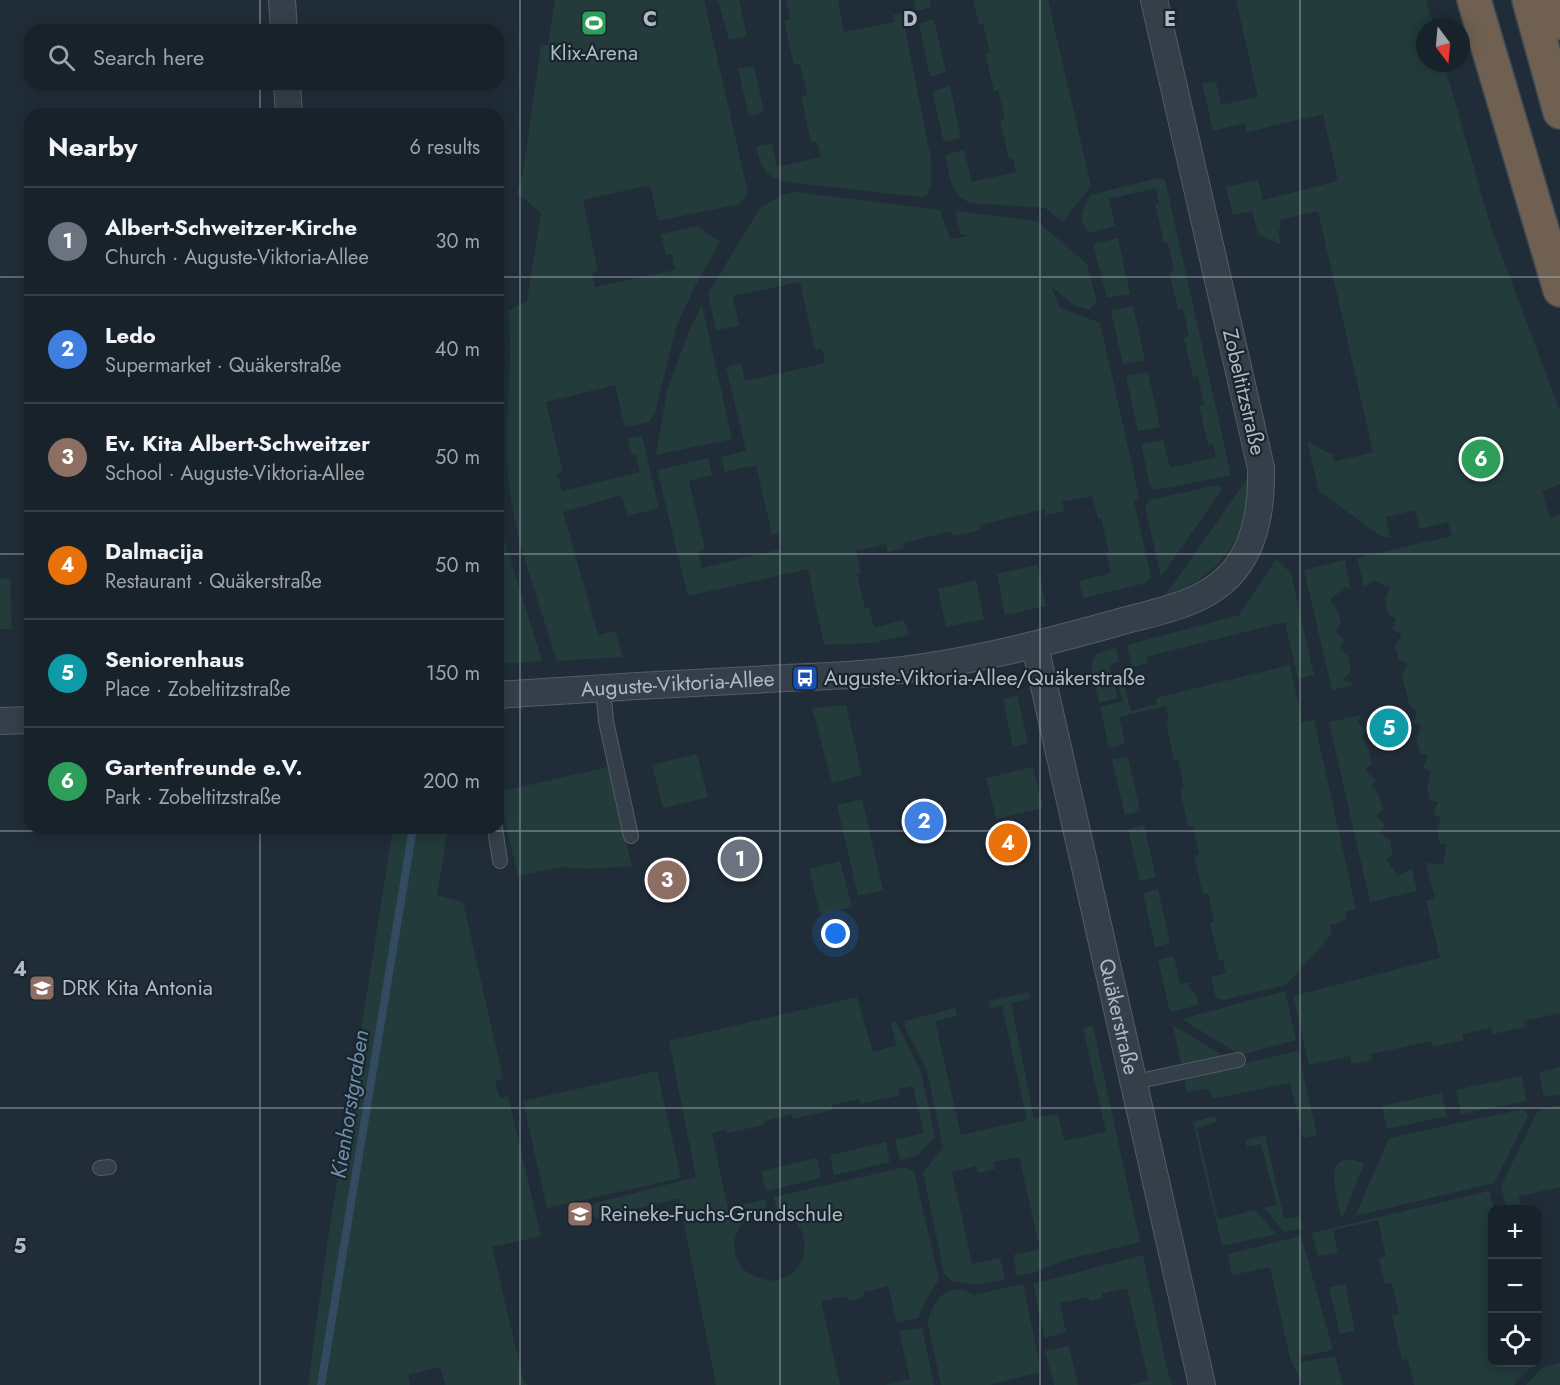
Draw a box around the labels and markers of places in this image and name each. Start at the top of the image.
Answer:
sports icon: Klix-Arena [579,8,609,38]
place label: Klix-Arena [550,38,638,68]
pin: 6 [1462,436,1500,482]
bus stop icon: Auguste-Viktoria-Allee/Quäkerstraße [790,663,820,693]
place label: Auguste-Viktoria-Allee/Quäkerstraße [824,663,1145,693]
pin: 5 [1370,706,1408,750]
pin: 2 [904,798,944,844]
pin: 4 [988,820,1028,866]
pin: 1 [720,836,760,882]
pin: 3 [648,858,686,902]
school or university icon: DRK Kita Antonia [27,973,57,1003]
place label: DRK Kita Antonia [62,973,213,1003]
school or university icon: Reineke-Fuchs-Grundschule [565,1199,595,1229]
place label: Reineke-Fuchs-Grundschule [600,1199,843,1229]

